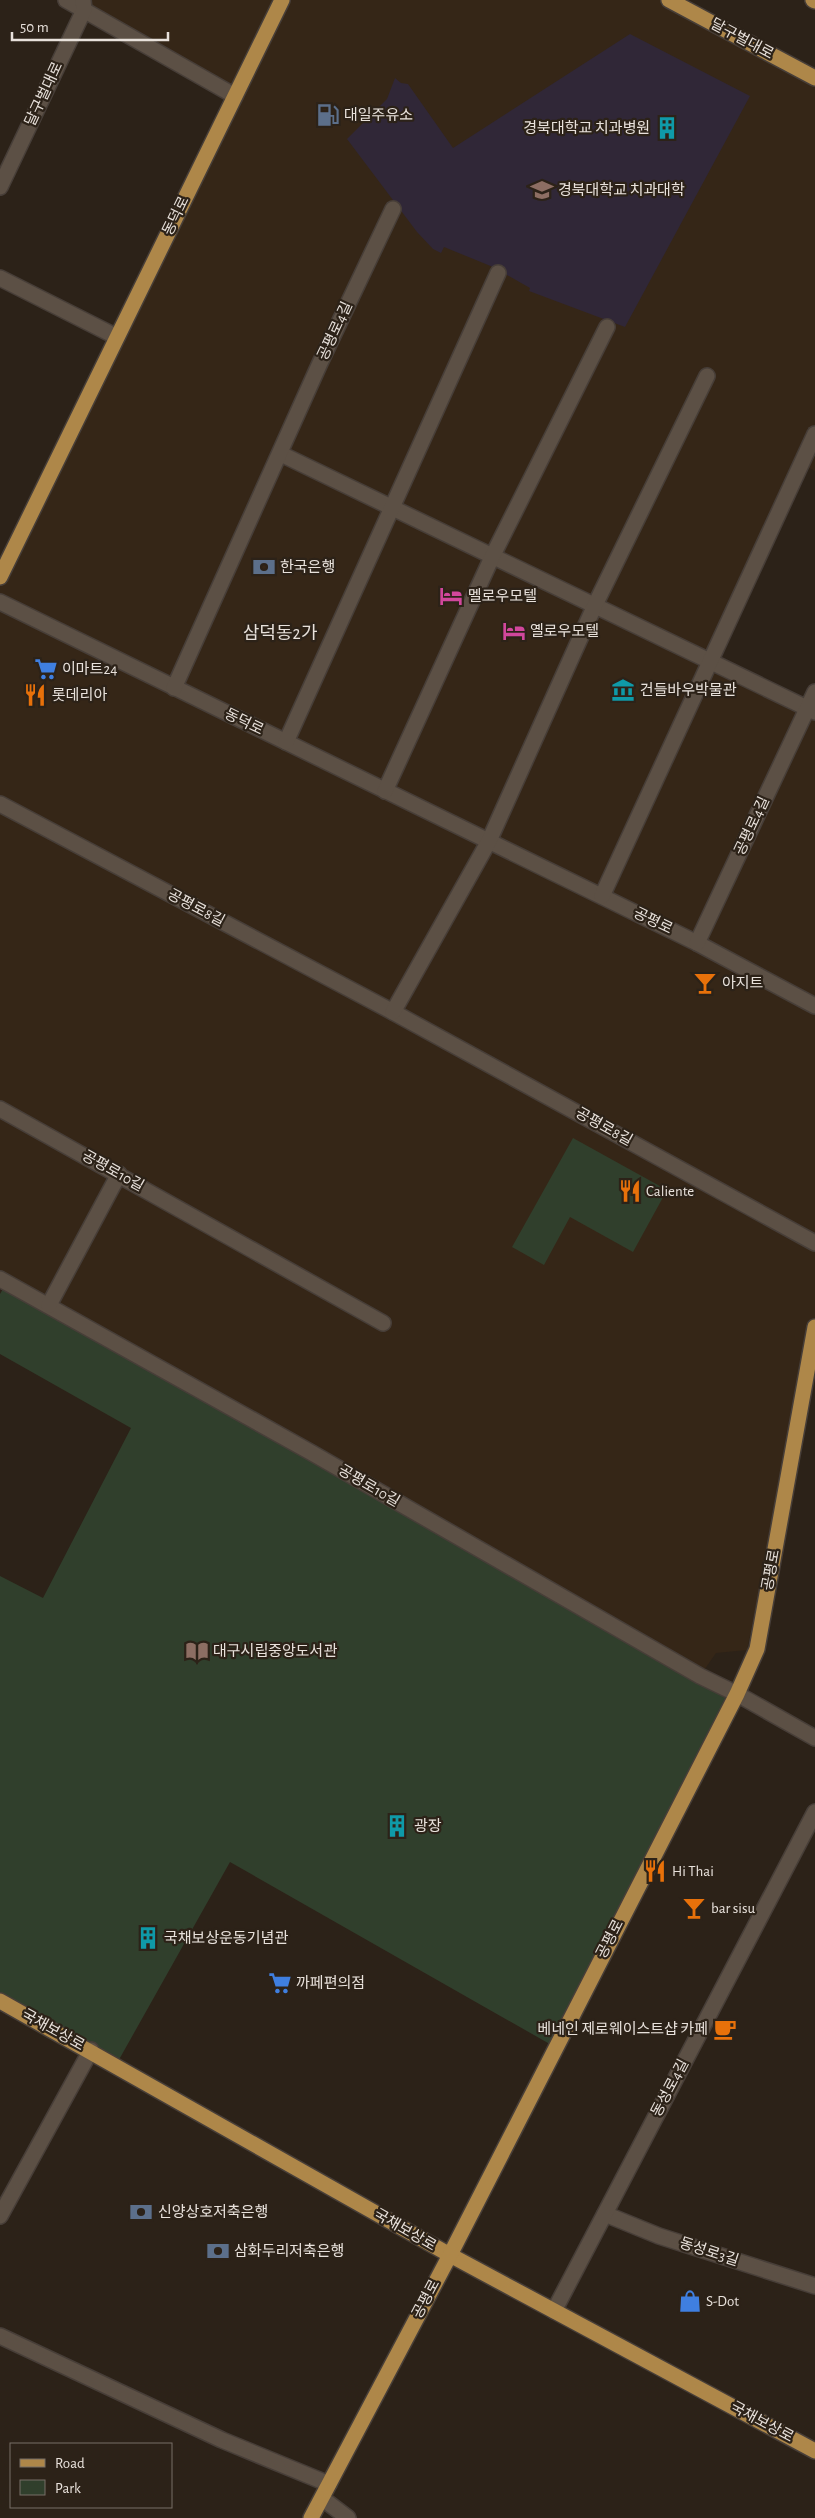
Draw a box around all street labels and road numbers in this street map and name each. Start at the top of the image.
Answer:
street label: 달구벌대로 [708,15,776,62]
street label: 달구벌대로 [22,59,65,128]
street label: 동덕로 [159,194,192,238]
street label: 공평로4길 [314,299,355,362]
street label: 동덕로 [222,705,266,738]
street label: 공평로4길 [731,794,772,857]
street label: 공평로8길 [165,886,227,929]
street label: 공평로 [631,904,675,937]
street label: 공평로8길 [573,1104,635,1149]
street label: 공평로10길 [80,1147,147,1194]
street label: 공평로10길 [336,1462,403,1510]
street label: 공평로 [759,1548,782,1592]
street label: 공평로 [593,1917,626,1961]
street label: 국채보상로 [19,2006,87,2053]
street label: 동성로4길 [648,2056,691,2119]
street label: 국채보상로 [371,2205,439,2254]
street label: 동성로3길 [677,2234,741,2269]
street label: 공평로 [409,2277,442,2321]
street label: 국채보상로 [728,2398,796,2445]

